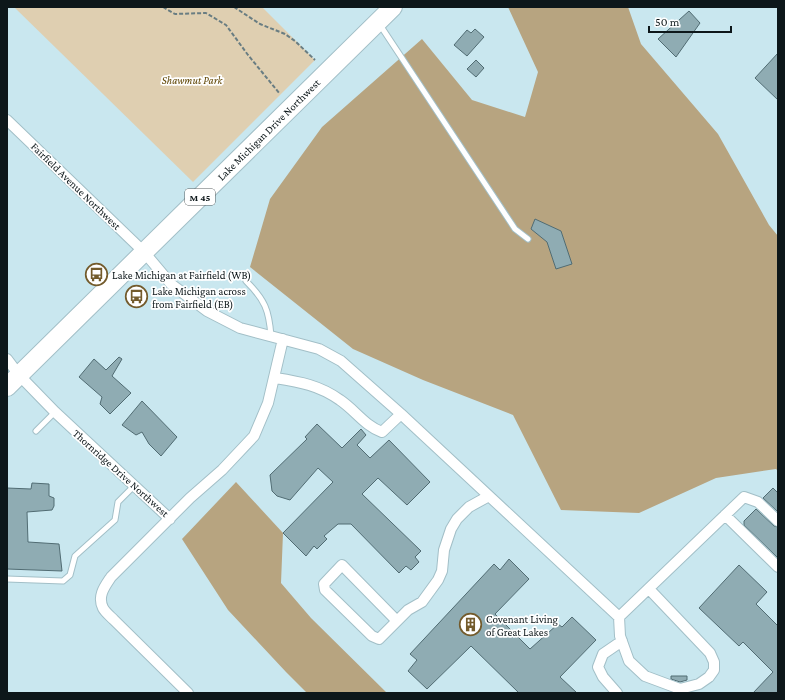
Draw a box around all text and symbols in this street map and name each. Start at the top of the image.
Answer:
scale bar [649,8,731,34]
text: 50 m [655,15,680,29]
park label: Shawmut Park [162,74,223,86]
street label: Lake Michigan Drive Northwest [215,76,323,183]
street label: Fairfield Avenue Northwest [29,140,124,232]
road number: M 45 [185,189,215,205]
bus stop icon: Lake Michigan at Fairfield (WB) [83,262,109,288]
place label: Lake Michigan at Fairfield (WB) [112,269,251,282]
bus stop icon: Lake Michigan across from Fairfield (EB) [124,284,150,310]
place label: Lake Michigan across from Fairfield (EB) [152,285,246,311]
street label: Thornridge Drive Northwest [70,427,172,520]
building icon: Covenant Living of Great Lakes [458,612,484,638]
place label: Covenant Living of Great Lakes [486,613,559,638]

